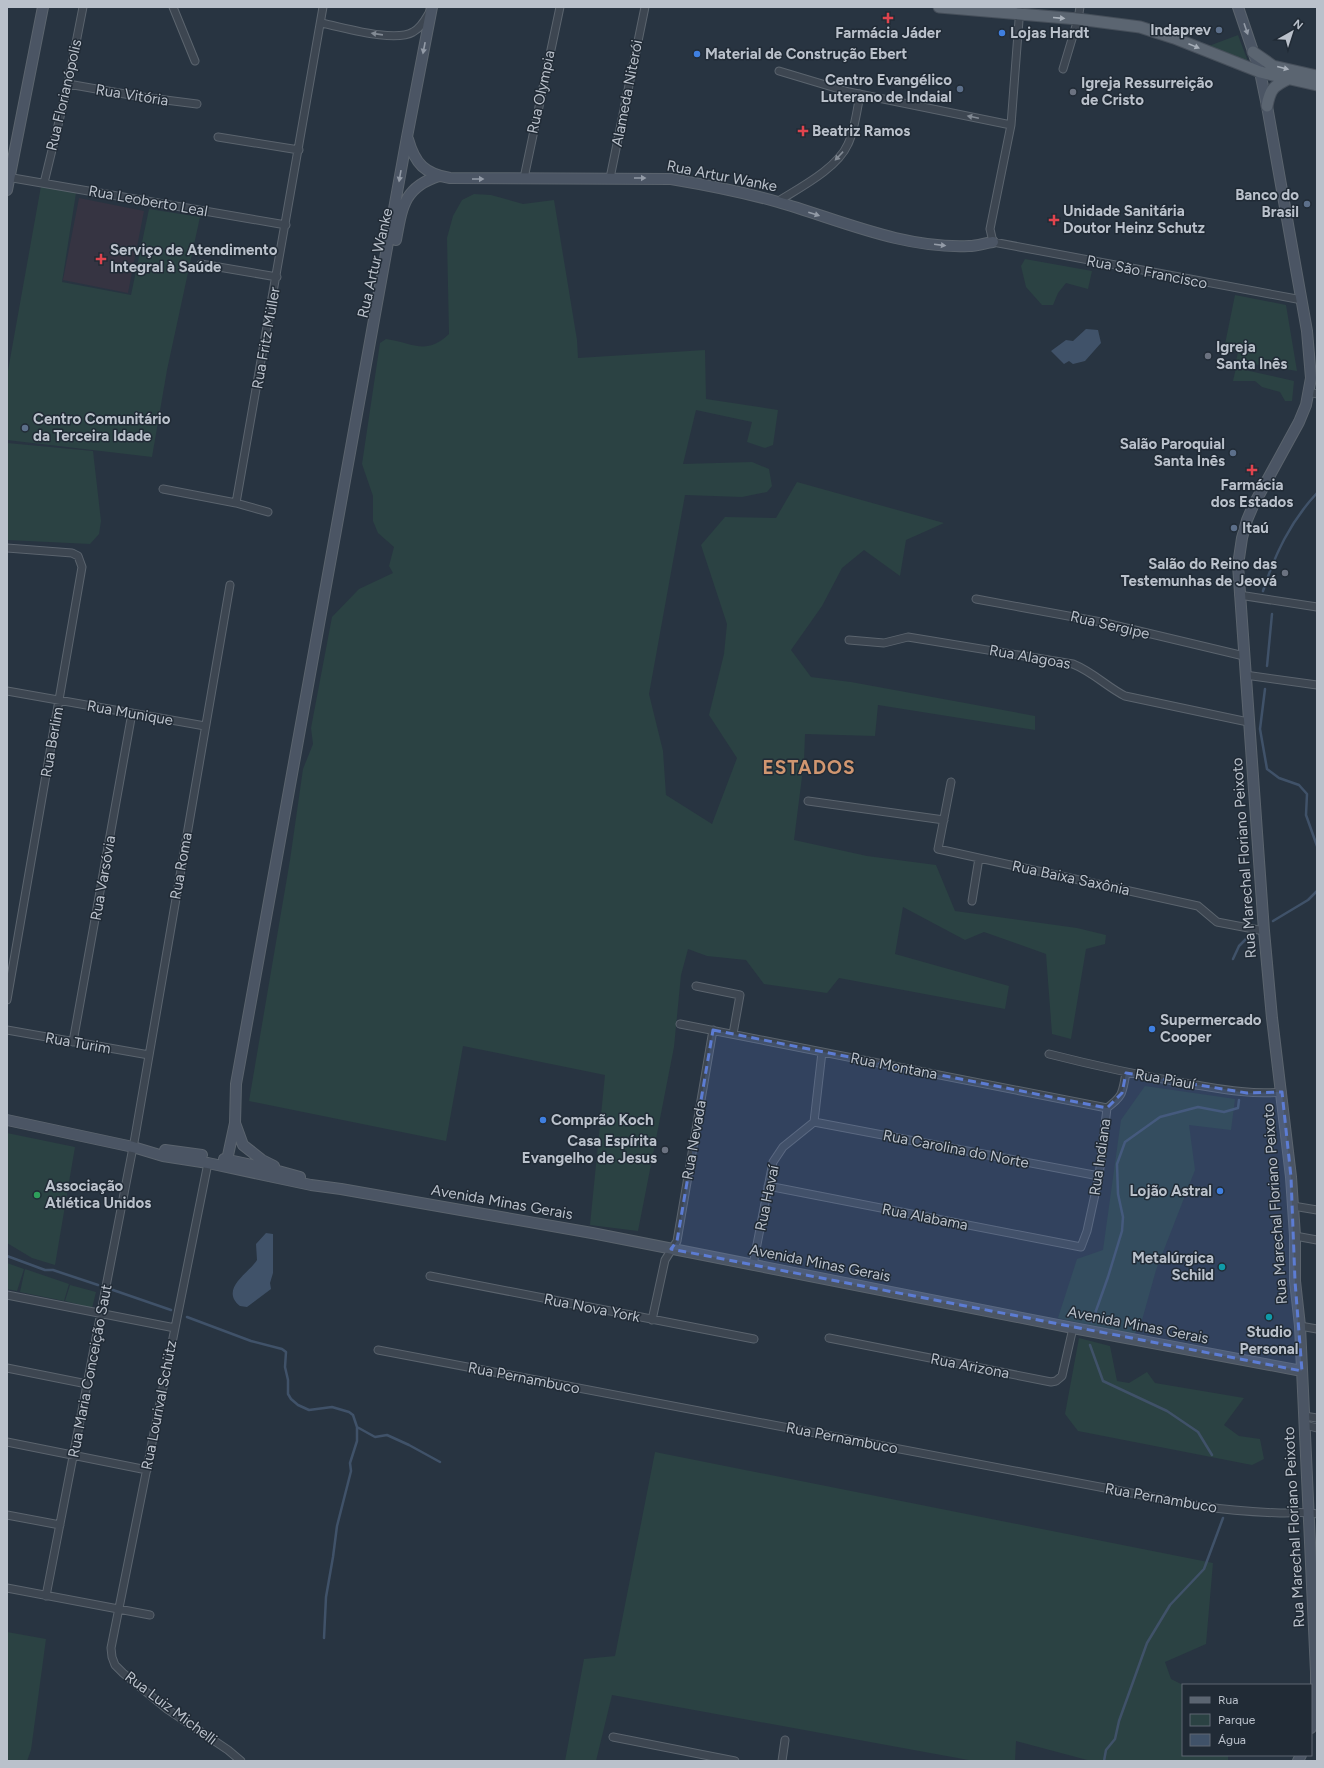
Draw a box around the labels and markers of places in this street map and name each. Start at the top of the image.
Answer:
marker: Farmácia Jáder [883,13,893,23]
place label: Indaprev [1150,21,1212,39]
place label: Farmácia Jáder [835,24,941,42]
place label: Lojas Hardt [1010,24,1090,42]
marker: Indaprev [1214,25,1224,35]
marker: Lojas Hardt [997,28,1007,38]
place label: Material de Construção Ebert [705,45,907,63]
marker: Material de Construção Ebert [692,49,702,59]
place label: Centro Evangélico Luterano de Indaial [821,71,952,106]
place label: Igreja Ressurreição de Cristo [1081,74,1213,109]
marker: Centro Evangélico Luterano de Indaial [955,84,965,94]
marker: Igreja Ressurreição de Cristo [1068,87,1078,97]
place label: Beatriz Ramos [812,122,910,140]
marker: Beatriz Ramos [797,125,809,137]
place label: Banco do Brasil [1235,186,1299,221]
marker: Banco do Brasil [1302,199,1312,209]
place label: Unidade Sanitária Doutor Heinz Schutz [1063,202,1205,237]
marker: Unidade Sanitária Doutor Heinz Schutz [1048,214,1060,226]
place label: Serviço de Atendimento Integral à Saúde [110,241,278,276]
marker: Serviço de Atendimento Integral à Saúde [95,253,107,265]
place label: Igreja Santa Inês [1216,338,1287,373]
marker: Igreja Santa Inês [1203,351,1213,361]
place label: Centro Comunitário da Terceira Idade [33,410,171,445]
marker: Centro Comunitário da Terceira Idade [20,423,30,433]
place label: Salão Paroquial Santa Inês [1120,435,1225,470]
marker: Salão Paroquial Santa Inês [1228,448,1238,458]
marker: Farmácia dos Estados [1247,465,1257,475]
place label: Farmácia dos Estados [1211,476,1293,511]
place label: Itaú [1242,519,1269,537]
marker: Itaú [1229,523,1239,533]
place label: Salão do Reino das Testemunhas de Jeová [1121,555,1277,590]
marker: Salão do Reino das Testemunhas de Jeová [1280,568,1290,578]
place label: Supermercado Cooper [1160,1011,1262,1046]
marker: Supermercado Cooper [1147,1024,1157,1034]
place label: Comprão Koch [551,1111,654,1129]
marker: Comprão Koch [538,1115,548,1125]
place label: Casa Espírita Evangelho de Jesus [522,1132,657,1167]
marker: Casa Espírita Evangelho de Jesus [660,1145,670,1155]
place label: Associação Atlética Unidos [45,1177,151,1212]
place label: Lojão Astral [1130,1182,1212,1200]
marker: Lojão Astral [1215,1186,1225,1196]
marker: Associação Atlética Unidos [32,1190,42,1200]
place label: Metalúrgica Schild [1132,1249,1214,1284]
marker: Metalúrgica Schild [1217,1262,1227,1272]
marker: Studio Personal [1264,1312,1274,1322]
place label: Studio Personal [1240,1323,1298,1358]

